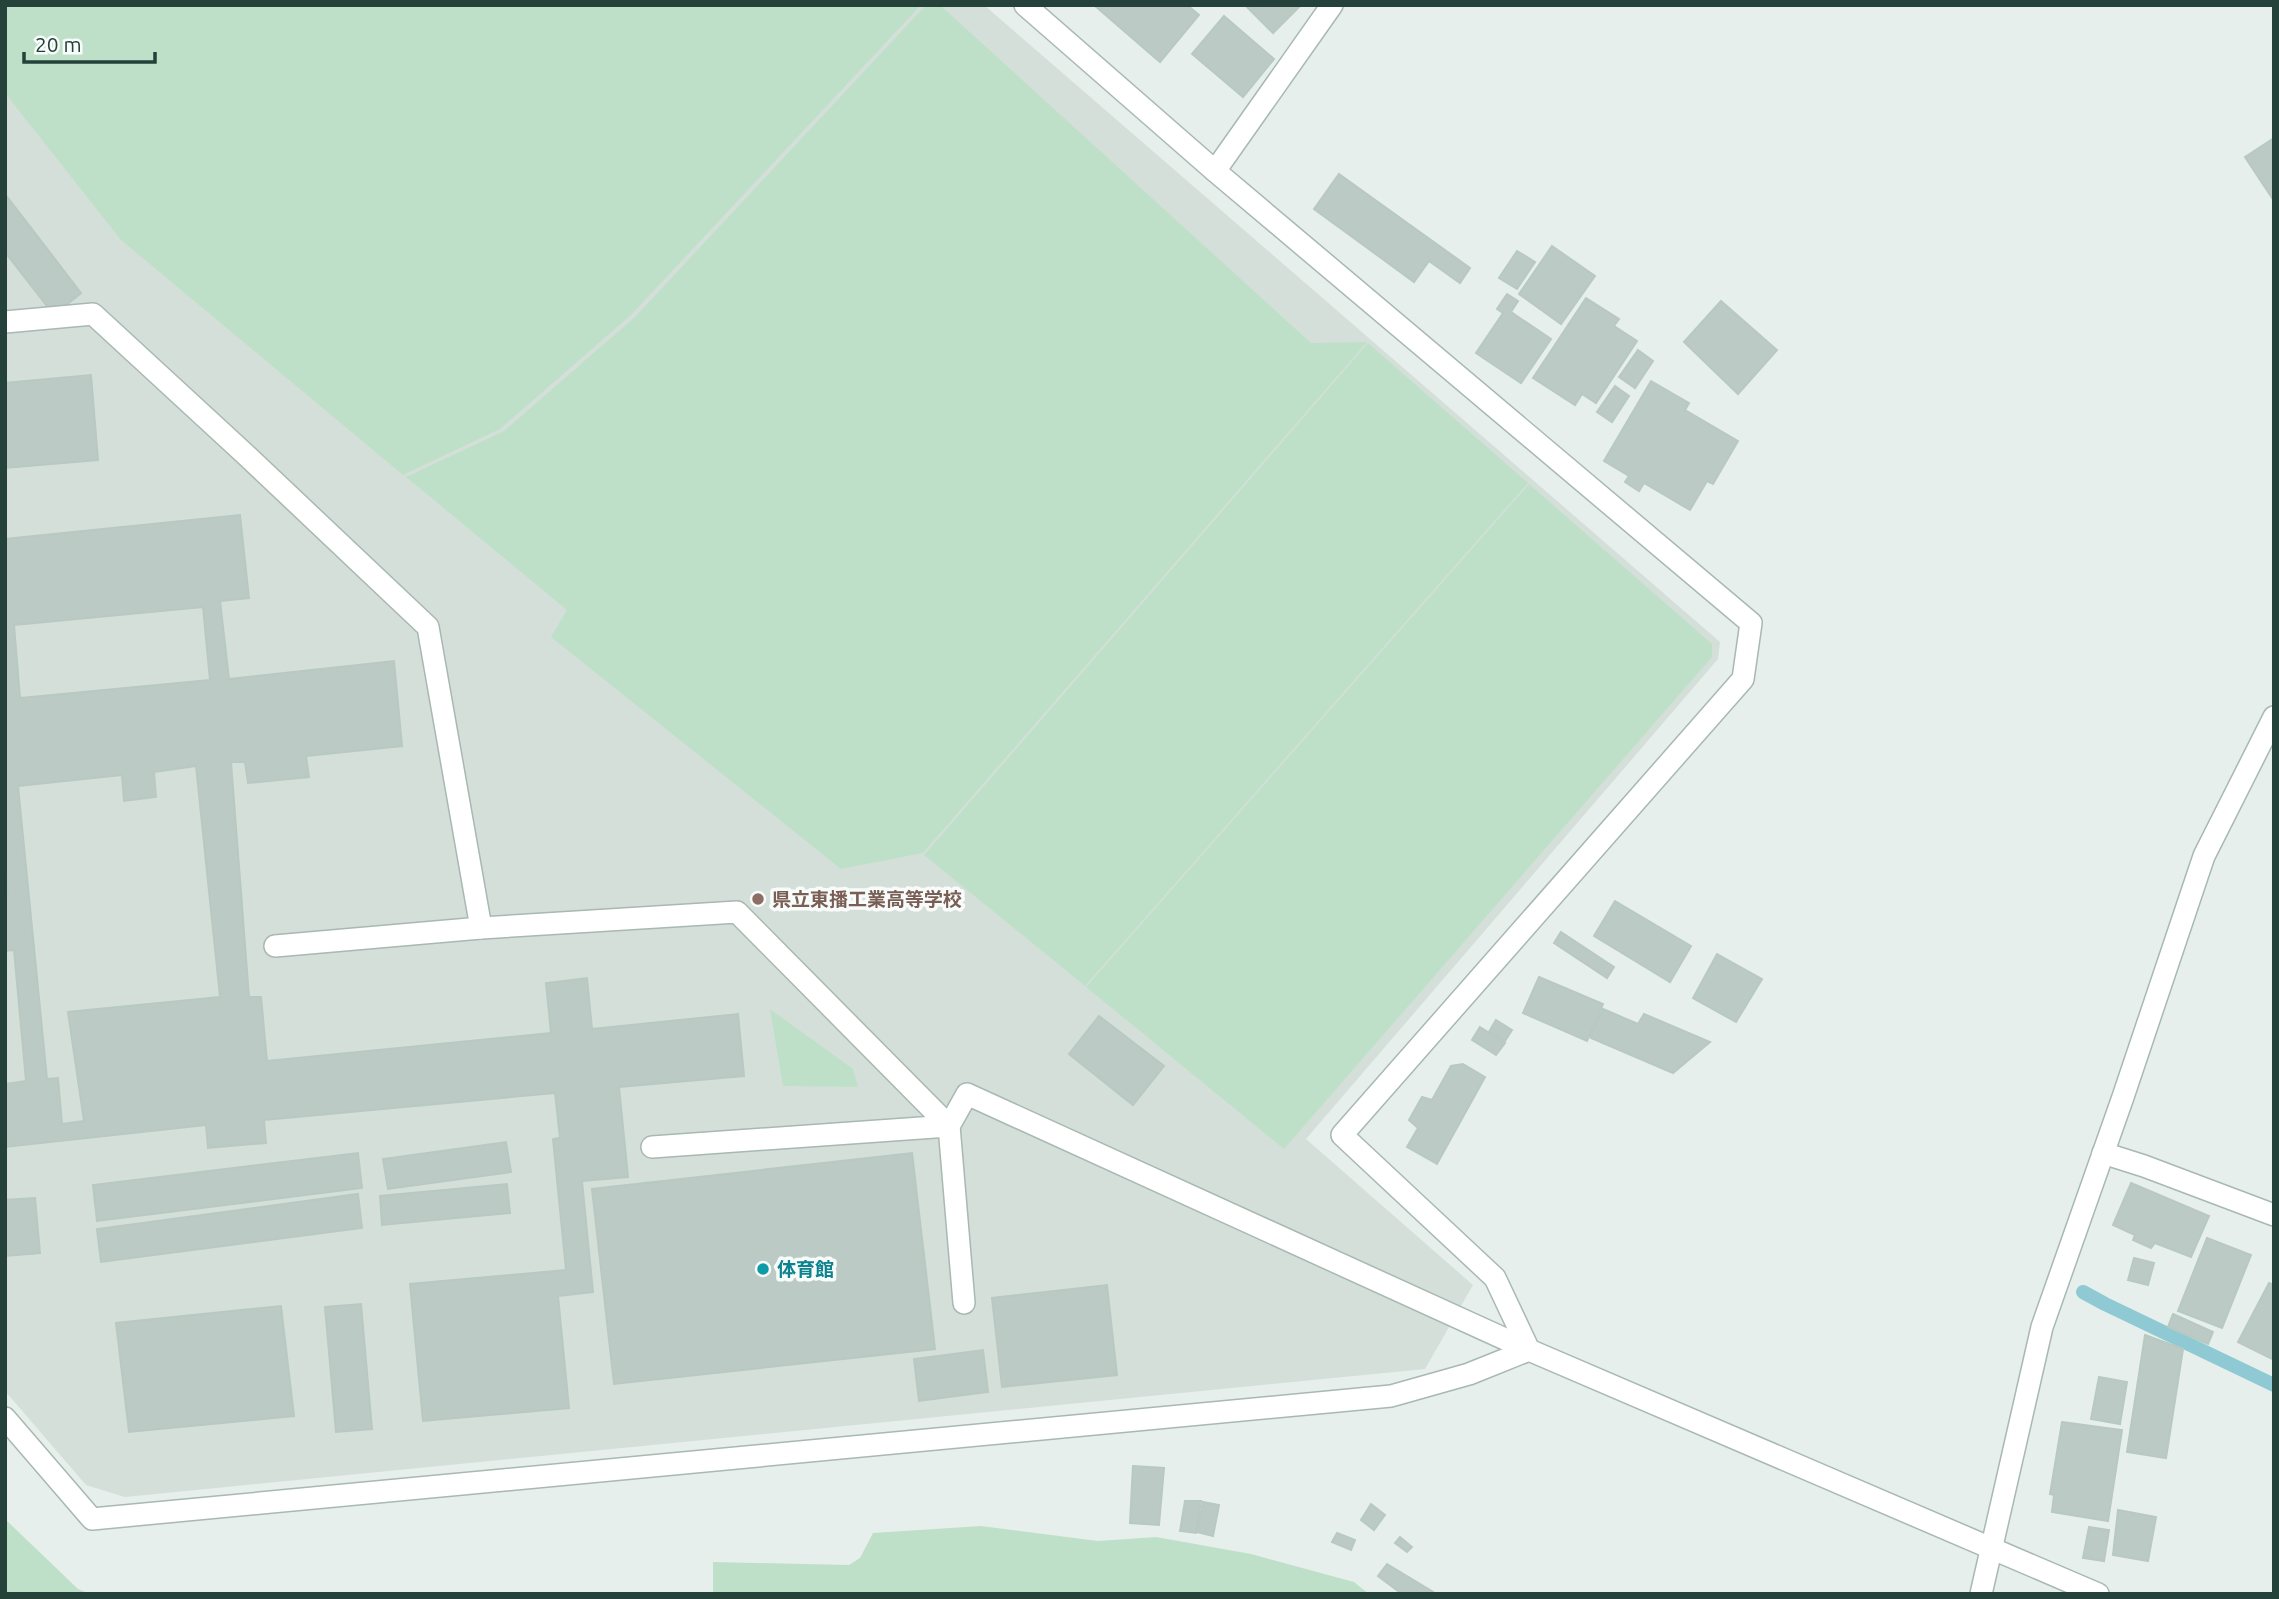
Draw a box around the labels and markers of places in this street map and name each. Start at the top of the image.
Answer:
place label: 県立東播工業高等学校 [772,888,962,910]
marker: 県立東播工業高等学校 [750,891,766,907]
place label: 体育館 [777,1258,834,1280]
marker: 体育館 [755,1261,771,1277]

